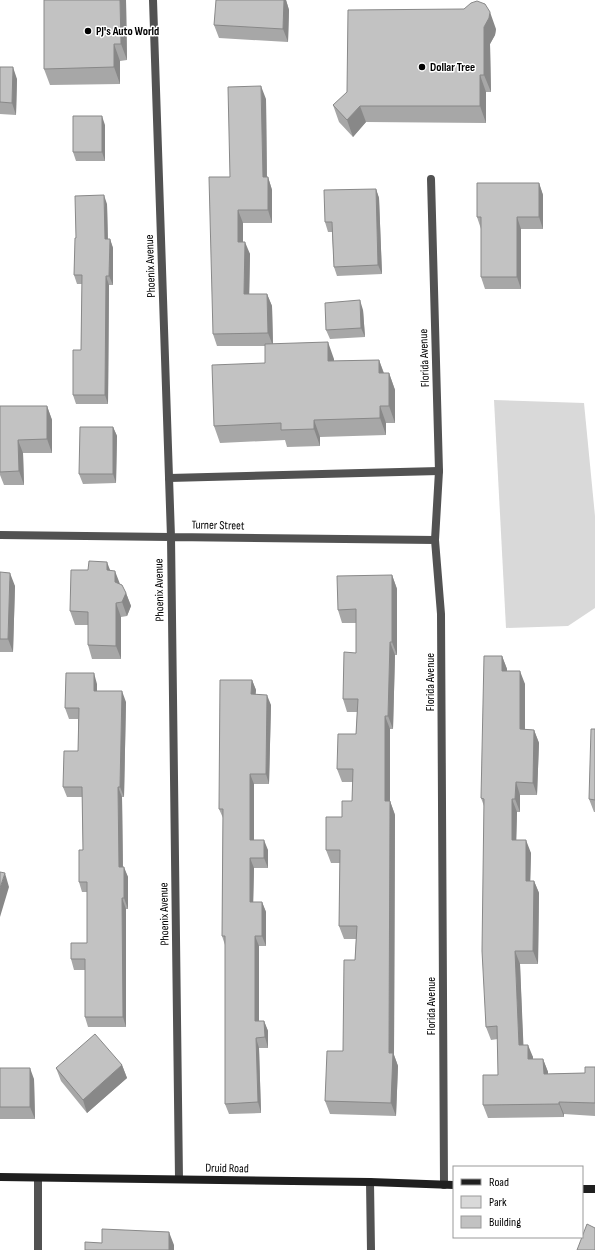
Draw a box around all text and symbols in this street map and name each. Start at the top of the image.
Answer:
place label: PJ's Auto World [96,24,159,39]
marker: PJ's Auto World [83,26,93,36]
place label: Dollar Tree [430,60,475,75]
marker: Dollar Tree [417,62,427,72]
street label: Phoenix Avenue [142,234,159,298]
street label: Florida Avenue [416,328,433,387]
street label: Turner Street [191,518,245,533]
street label: Phoenix Avenue [151,558,168,622]
street label: Florida Avenue [423,653,438,711]
street label: Phoenix Avenue [156,882,173,946]
street label: Florida Avenue [424,977,439,1035]
street label: Druid Road [205,1161,249,1176]
legend [453,1166,583,1238]
text: Road [489,1175,509,1190]
text: Park [489,1195,507,1210]
text: Building [489,1215,521,1230]

